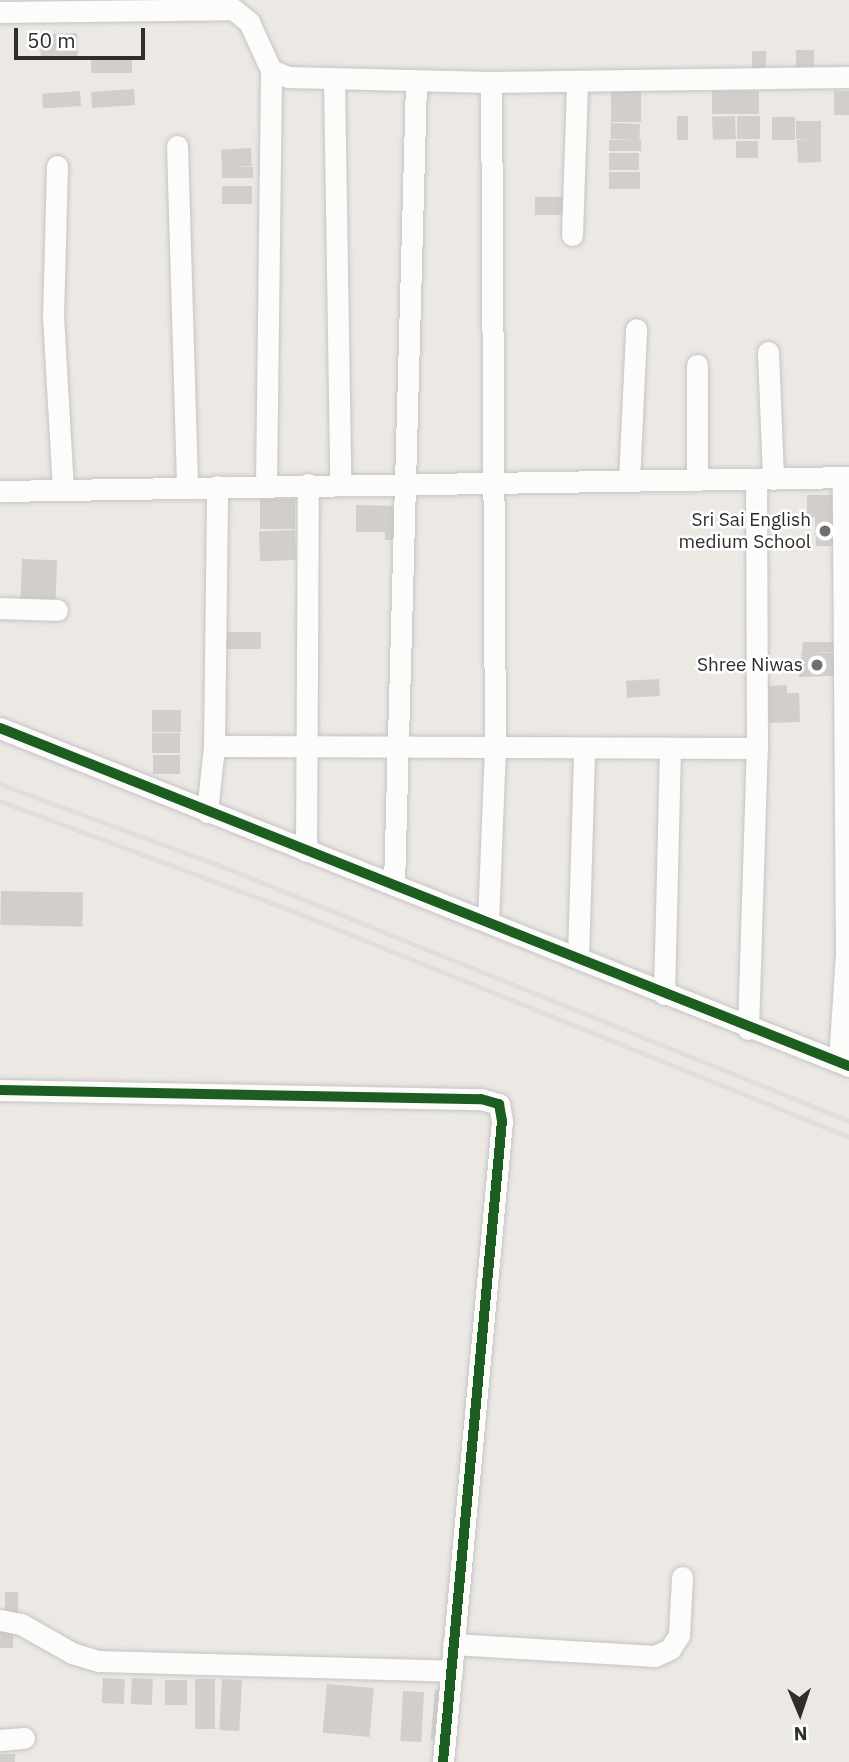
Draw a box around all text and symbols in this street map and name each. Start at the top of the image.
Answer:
scale bar [18,14,149,58]
text: 50 m [27,26,76,54]
place label: Sri Sai English medium School [679,509,811,553]
marker: Sri Sai English medium School [817,523,833,539]
place label: Shree Niwas [697,654,803,676]
marker: Shree Niwas [809,657,825,673]
north arrow [765,1678,835,1748]
text: N [793,1722,808,1746]

